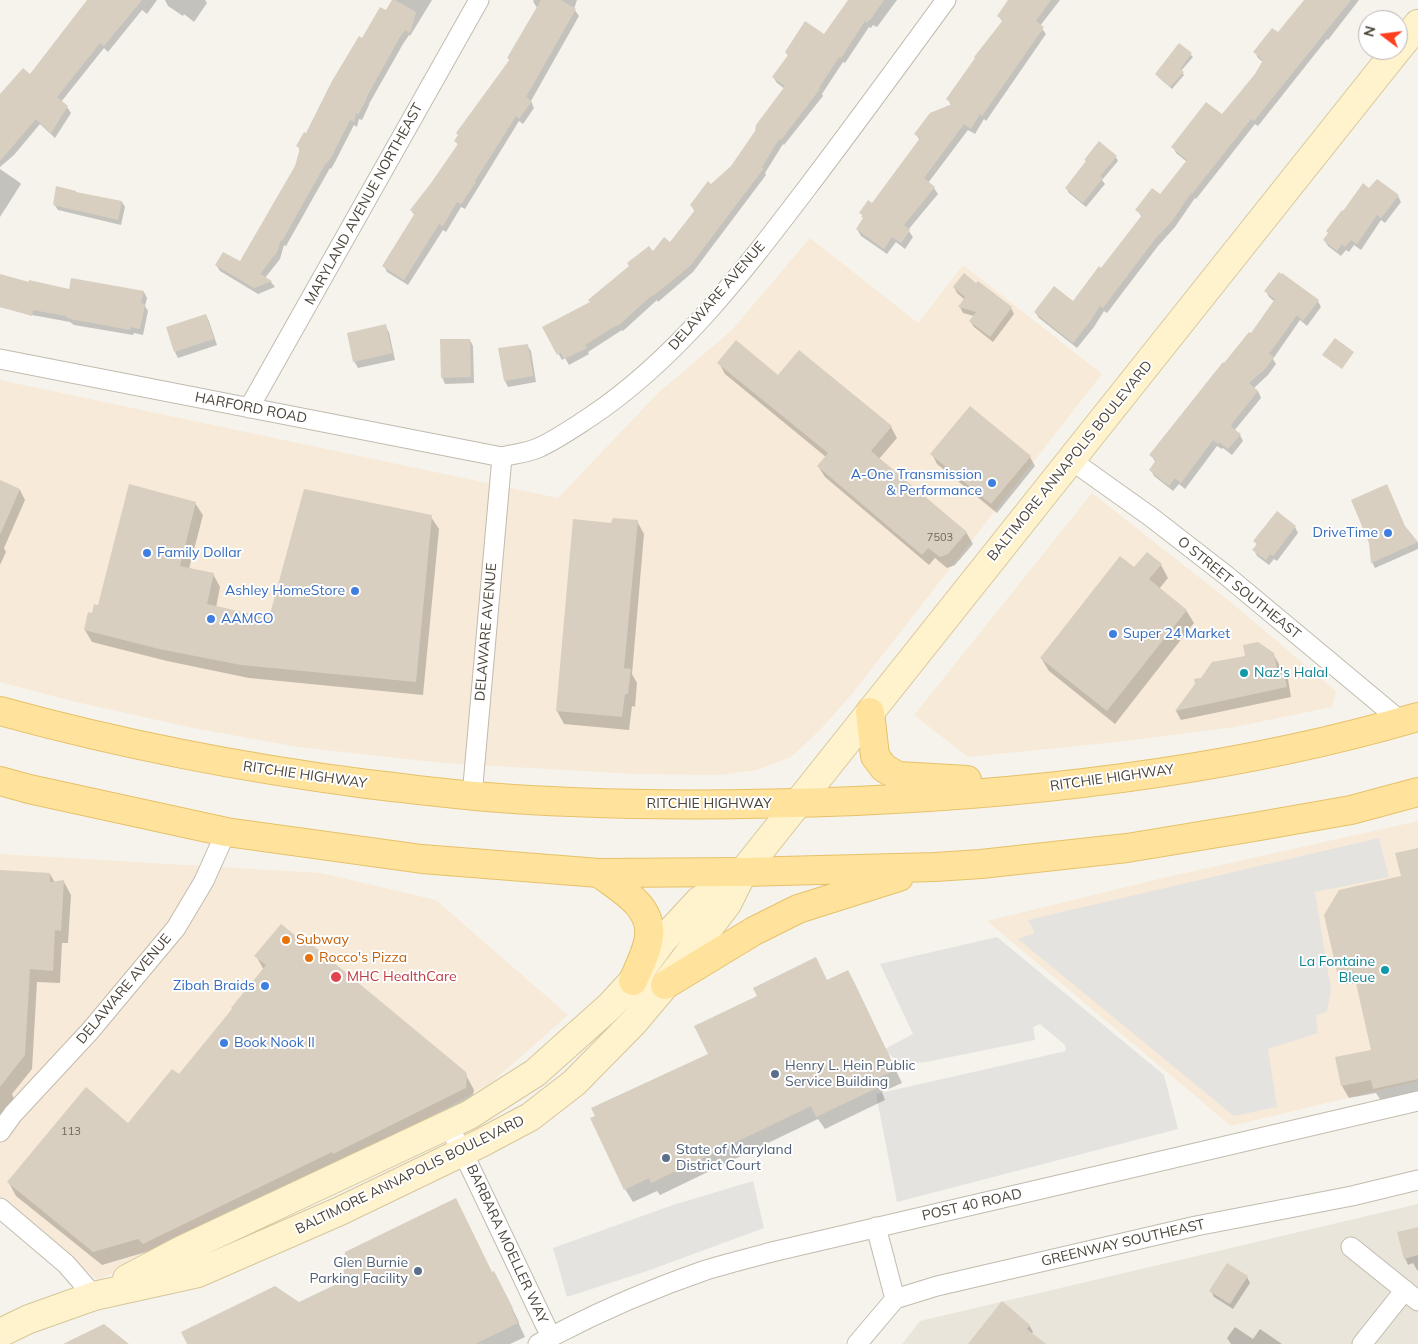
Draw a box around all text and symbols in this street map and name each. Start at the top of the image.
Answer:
north arrow [1358,10,1408,60]
text: N [1359,24,1380,39]
street label: MARYLAND AVENUE NORTHEAST [301,100,427,308]
street label: DELAWARE AVENUE [665,238,769,354]
street label: BALTIMORE ANNAPOLIS BOULEVARD [984,358,1156,564]
street label: HARFORD ROAD [193,389,309,427]
place label: A-One Transmission & Performance [851,467,982,500]
marker: A-One Transmission & Performance [986,477,998,489]
place label: DriveTime [1312,525,1378,541]
marker: DriveTime [1382,527,1394,539]
house number: 7503 [927,531,953,545]
street label: O STREET SOUTHEAST [1174,533,1304,643]
place label: Family Dollar [157,545,242,561]
marker: Family Dollar [141,547,153,559]
street label: DELAWARE AVENUE [472,562,500,702]
place label: Ashley HomeStore [225,583,345,599]
marker: Ashley HomeStore [349,585,361,597]
place label: AAMCO [221,611,274,627]
marker: AAMCO [205,613,217,625]
place label: Super 24 Market [1123,626,1230,642]
marker: Super 24 Market [1107,628,1119,640]
place label: Naz's Halal [1254,665,1328,681]
marker: Naz's Halal [1238,667,1250,679]
street label: RITCHIE HIGHWAY [242,758,368,792]
street label: RITCHIE HIGHWAY [1049,761,1175,795]
street label: RITCHIE HIGHWAY [647,796,771,812]
street label: DELAWARE AVENUE [73,930,175,1048]
place label: Subway [296,932,349,948]
marker: Subway [280,934,292,946]
place label: Rocco's Pizza [319,950,407,966]
marker: Rocco's Pizza [303,952,315,964]
place label: La Fontaine Bleue [1299,954,1375,986]
marker: La Fontaine Bleue [1379,964,1391,976]
place label: MHC HealthCare [347,969,456,985]
marker: MHC HealthCare [329,970,343,984]
place label: Zibah Braids [173,978,255,994]
marker: Zibah Braids [259,980,271,992]
place label: Book Nook II [234,1035,315,1051]
marker: Book Nook II [218,1037,230,1049]
place label: Henry L. Hein Public Service Building [785,1058,915,1090]
marker: Henry L. Hein Public Service Building [769,1068,781,1080]
street label: BALTIMORE ANNAPOLIS BOULEVARD [293,1112,527,1238]
house number: 113 [61,1125,81,1139]
place label: State of Maryland District Court [676,1142,792,1174]
marker: State of Maryland District Court [660,1152,672,1164]
street label: BARBARA MOELLER WAY [463,1162,551,1326]
street label: POST 40 ROAD [920,1185,1024,1225]
street label: GREENWAY SOUTHEAST [1040,1216,1206,1270]
place label: Glen Burnie Parking Facility [310,1255,408,1288]
marker: Glen Burnie Parking Facility [412,1265,424,1277]

